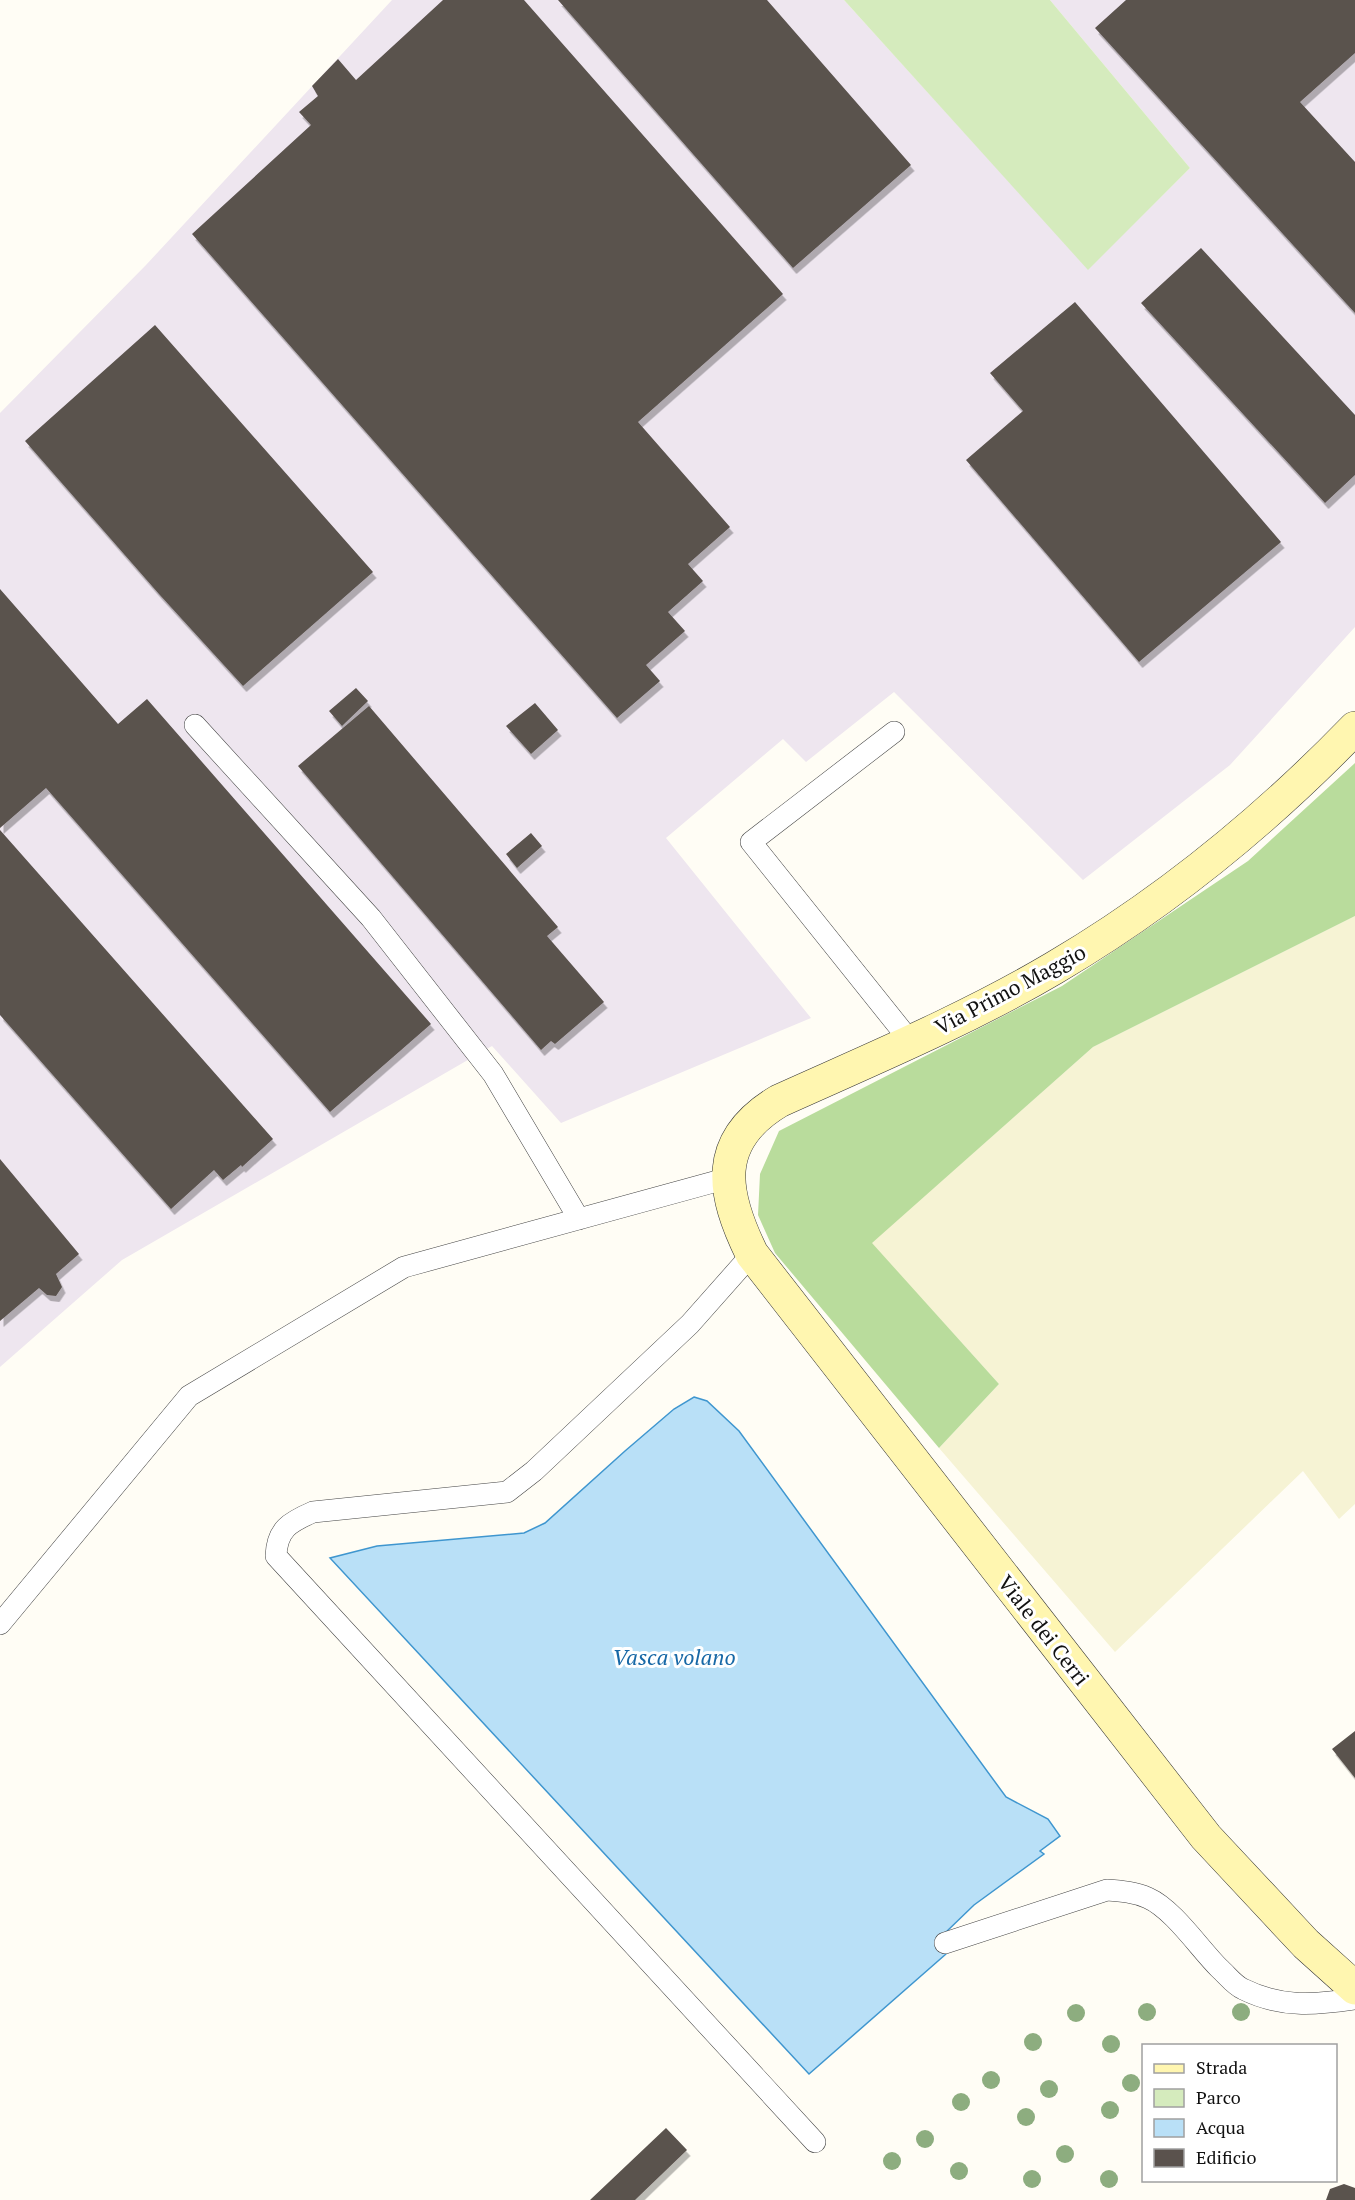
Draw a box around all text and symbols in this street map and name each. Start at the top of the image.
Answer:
street label: Via Primo Maggio [930,937,1090,1041]
street label: Viale dei Cerri [992,1569,1096,1691]
water label: Vasca volano [612,1642,736,1671]
legend [1142,2044,1337,2182]
text: Strada [1196,2055,1247,2079]
text: Parco [1196,2085,1241,2109]
text: Acqua [1196,2115,1245,2139]
text: Edificio [1196,2145,1256,2169]

